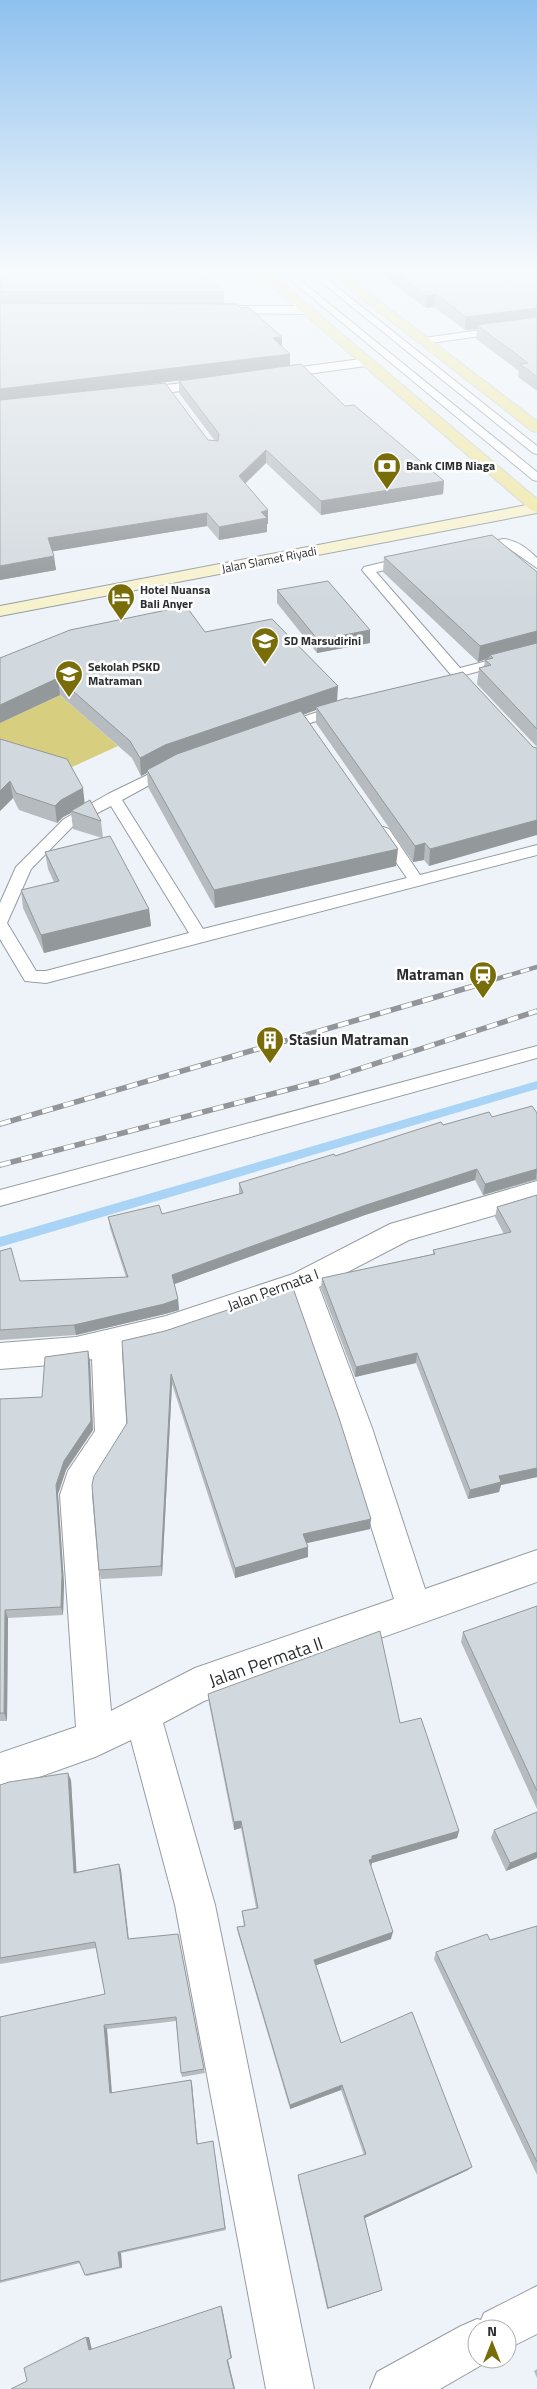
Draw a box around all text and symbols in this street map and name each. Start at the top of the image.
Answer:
bank icon: Bank CIMB Niaga [372,451,402,490]
place label: Bank CIMB Niaga [406,456,495,475]
street label: Jalan Slamet Riyadi [220,541,318,578]
place label: Hotel Nuansa Bali Anyer [140,580,210,613]
hotel icon: Hotel Nuansa Bali Anyer [106,582,136,621]
school or university icon: SD Marsudirini [250,626,280,665]
place label: SD Marsudirini [284,631,361,650]
place label: Sekolah PSKD Matraman [88,657,160,690]
school or university icon: Sekolah PSKD Matraman [54,659,84,698]
station icon: Matraman [468,960,498,999]
place label: Matraman [396,963,464,986]
building icon: Stasiun Matraman [255,1025,285,1064]
place label: Stasiun Matraman [289,1028,409,1051]
street label: Jalan Permata I [224,1262,322,1317]
street label: Jalan Permata II [205,1629,327,1694]
north arrow [467,2319,517,2369]
text: N [487,2320,497,2341]

